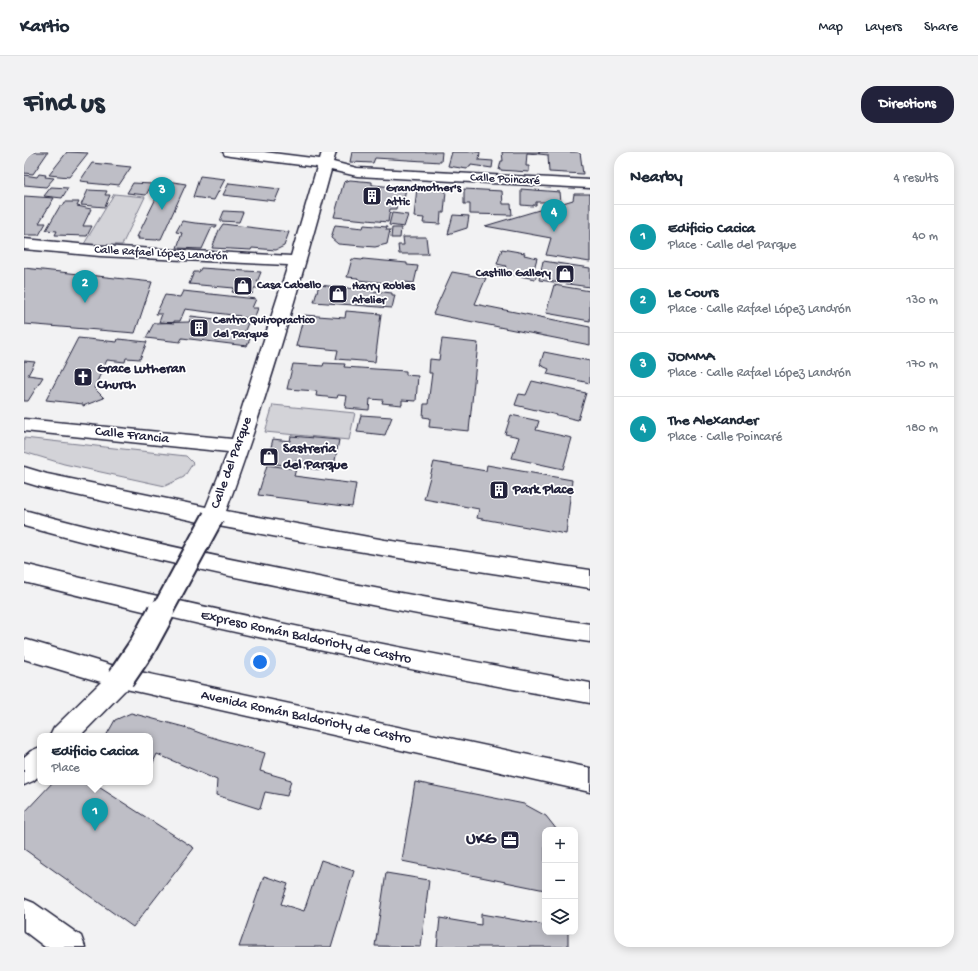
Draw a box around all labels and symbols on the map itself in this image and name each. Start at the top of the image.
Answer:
street label: Calle Poincaré [470,171,541,189]
pin: 3 [149,177,175,210]
place label: Grandmother's Attic [385,182,462,210]
building icon: Grandmother's Attic [361,185,383,207]
pin: 4 [541,199,567,232]
street label: Calle Rafael López Landrón [94,244,228,264]
shop icon: Castillo Gallery [554,263,576,285]
place label: Castillo Gallery [475,267,551,281]
pin: 2 [72,270,98,303]
shop icon: Casa Cabello [232,275,254,297]
place label: Casa Cabello [256,279,322,293]
place label: Harry Robles Atelier [351,280,415,308]
shop icon: Harry Robles Atelier [327,283,349,305]
place label: Centro Quiropractico del Parque [212,314,316,342]
building icon: Centro Quiropractico del Parque [188,317,210,339]
place label: Grace Lutheran Church [96,361,186,394]
church icon: Grace Lutheran Church [72,366,94,388]
street label: Calle del Parque [208,414,257,511]
street label: Calle Francia [94,424,171,448]
place label: Sastreria del Parque [283,441,348,474]
shop icon: Sastreria del Parque [258,446,280,468]
building icon: Park Place [488,479,510,501]
place label: Park Place [512,482,574,499]
street label: Expreso Román Baldorioty de Castro [199,607,413,669]
your location [250,652,270,672]
street label: Avenida Román Baldorioty de Castro [199,687,413,749]
pin: 1 [82,798,108,831]
office icon: UKG [499,829,521,851]
place label: UKG [466,830,497,850]

